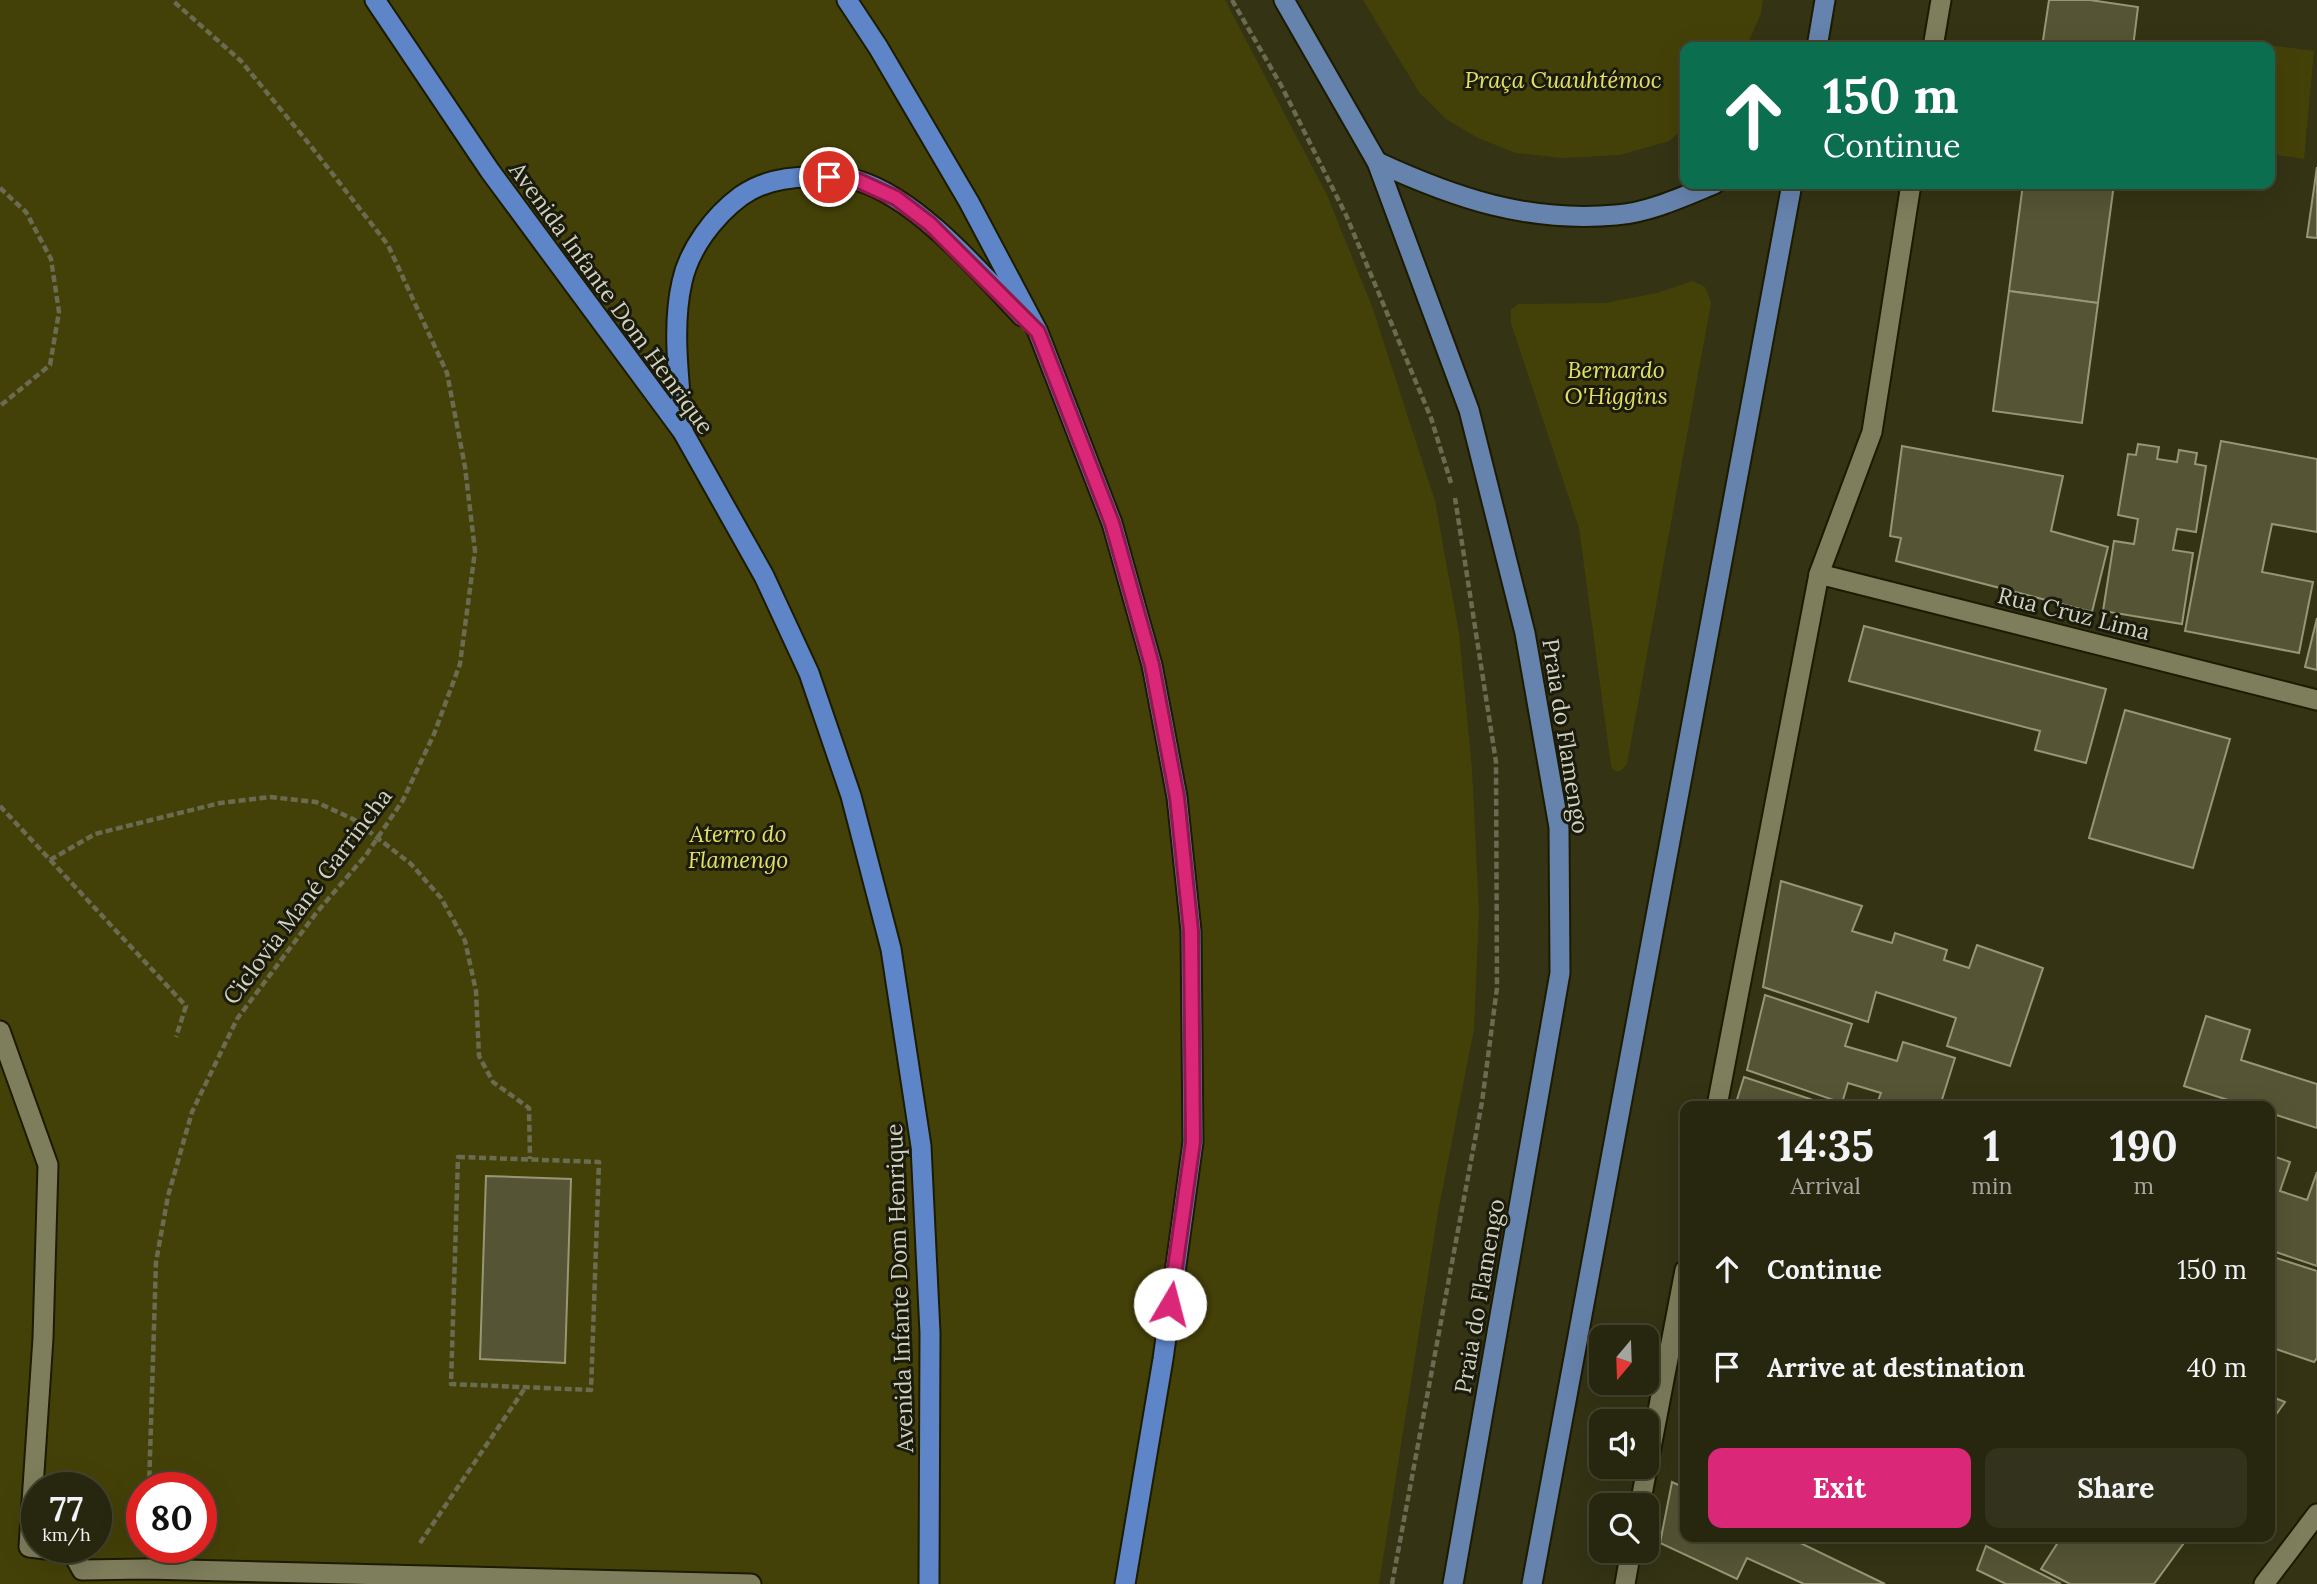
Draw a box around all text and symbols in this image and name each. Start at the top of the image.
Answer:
text: 150 m [1823,64,1959,126]
park label: Praça Cuauhtémoc [1464,65,1662,94]
icon: ahead [1708,70,1799,161]
text: Continue [1823,125,1960,166]
pin [799,147,859,207]
street label: Avenida Infante Dom Henrique [503,155,720,440]
icon: arrive [810,158,848,196]
park label: Bernardo O'Higgins [1565,355,1668,410]
street label: Rua Cruz Lima [1995,580,2153,646]
street label: Praia do Flamengo [1536,636,1596,836]
street label: Ciclovia Mané Garrincha [216,782,398,1010]
park label: Aterro do Flamengo [688,819,788,874]
text: 14:35 [1777,1119,1874,1173]
text: 1 [1983,1119,2000,1173]
text: 190 [2110,1119,2178,1173]
street label: Avenida Infante Dom Henrique [879,1123,919,1454]
text: Arrival [1791,1171,1861,1200]
text: min [1971,1171,2012,1200]
text: m [2133,1171,2154,1200]
street label: Praia do Flamengo [1448,1196,1510,1396]
icon: ahead [1708,1250,1746,1288]
text: Continue [1767,1253,1882,1286]
text: 150 m [2177,1253,2247,1286]
position arrow [1133,1267,1207,1341]
north arrow [1589,1325,1659,1395]
map controls [1589,1325,1659,1563]
icon: arrive [1708,1348,1746,1386]
text: Arrive at destination [1767,1351,2025,1384]
text: 40 m [2187,1351,2247,1384]
button: sound [1589,1409,1659,1479]
button: Exit [1708,1448,1971,1528]
button: Share [1985,1448,2247,1528]
speed limit sign: 80 [126,1472,217,1563]
text: 77 [50,1486,83,1531]
button: search [1589,1493,1659,1563]
text: km/h [42,1523,91,1546]

